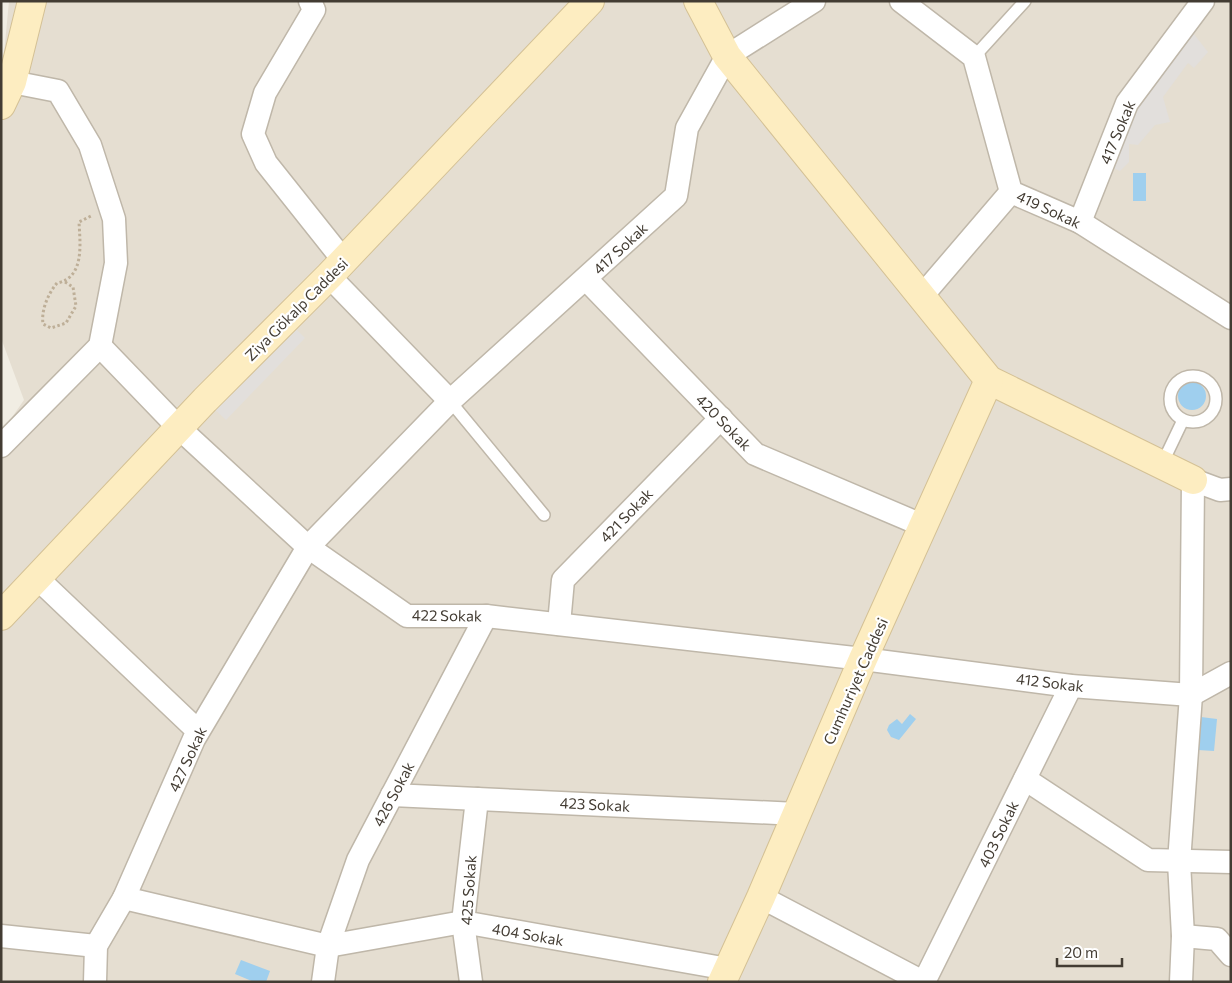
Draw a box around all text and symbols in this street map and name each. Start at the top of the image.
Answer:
street label: 417 Sokak [1096,97,1138,167]
street label: 419 Sokak [1014,186,1084,232]
street label: 417 Sokak [589,218,651,278]
street label: Ziya Gökalp Caddesi [241,254,351,364]
street label: 420 Sokak [693,390,755,454]
street label: 421 Sokak [596,484,656,546]
street label: 422 Sokak [412,605,482,625]
street label: Cumhuriyet Caddesi [819,615,891,747]
street label: 412 Sokak [1015,669,1085,695]
street label: 427 Sokak [164,724,210,794]
street label: 426 Sokak [368,758,418,830]
street label: 423 Sokak [559,793,631,815]
street label: 403 Sokak [974,798,1022,870]
street label: 425 Sokak [457,854,479,926]
street label: 404 Sokak [491,919,565,949]
scale bar [1057,936,1122,968]
text: 20 m [1064,943,1098,961]

